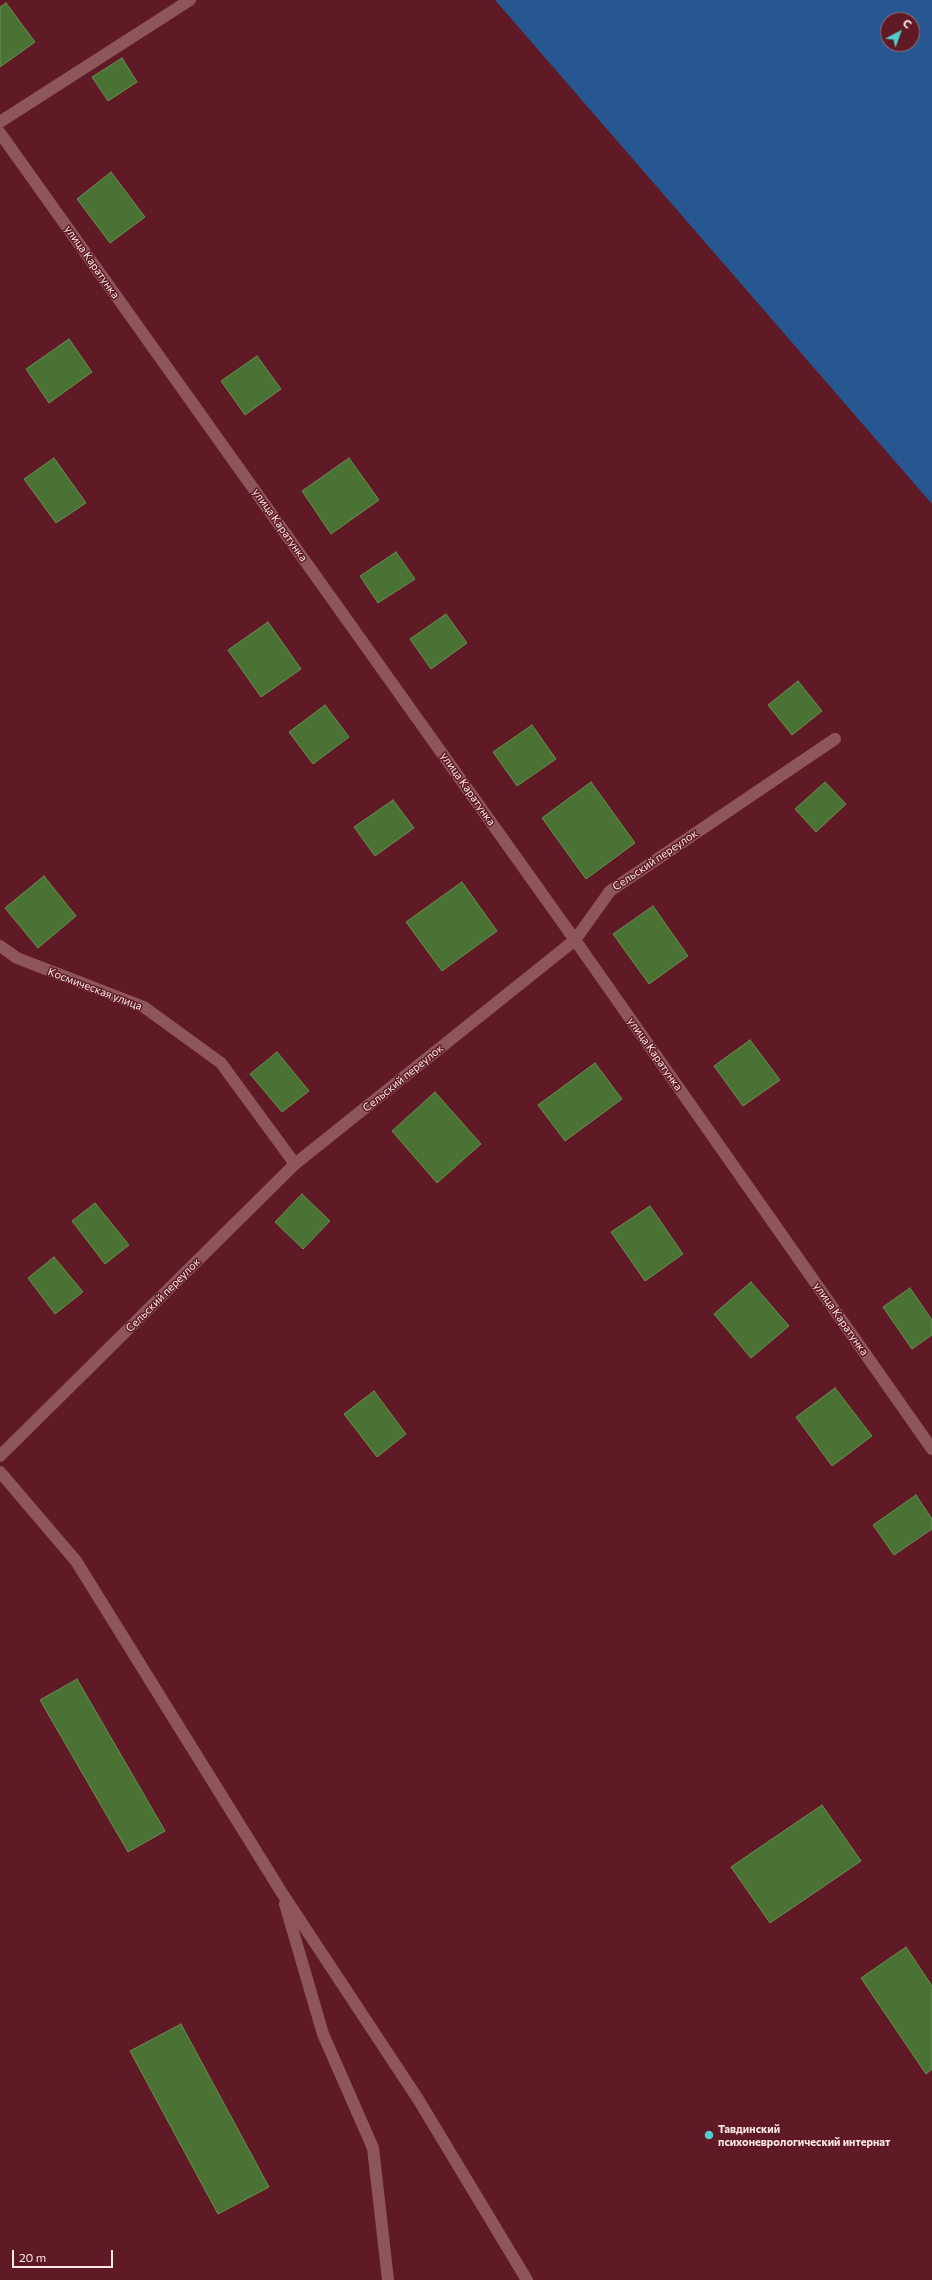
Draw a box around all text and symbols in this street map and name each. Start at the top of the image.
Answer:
north arrow [880,12,920,52]
text: С [900,16,915,31]
street label: улица Каратунка [62,223,122,301]
street label: улица Каратунка [250,486,310,564]
street label: улица Каратунка [438,750,498,828]
street label: Сельский переулок [610,827,700,893]
street label: Космическая улица [46,965,144,1013]
street label: улица Каратунка [625,1015,685,1093]
street label: Сельский переулок [360,1042,446,1114]
street label: Сельский переулок [123,1255,203,1335]
street label: улица Каратунка [811,1280,871,1358]
place label: Тавдинский психоневрологический интернат [718,2122,890,2148]
marker: Тавдинский психоневрологический интернат [703,2129,715,2141]
scale bar [14,2242,115,2268]
text: 20 m [19,2250,46,2264]

